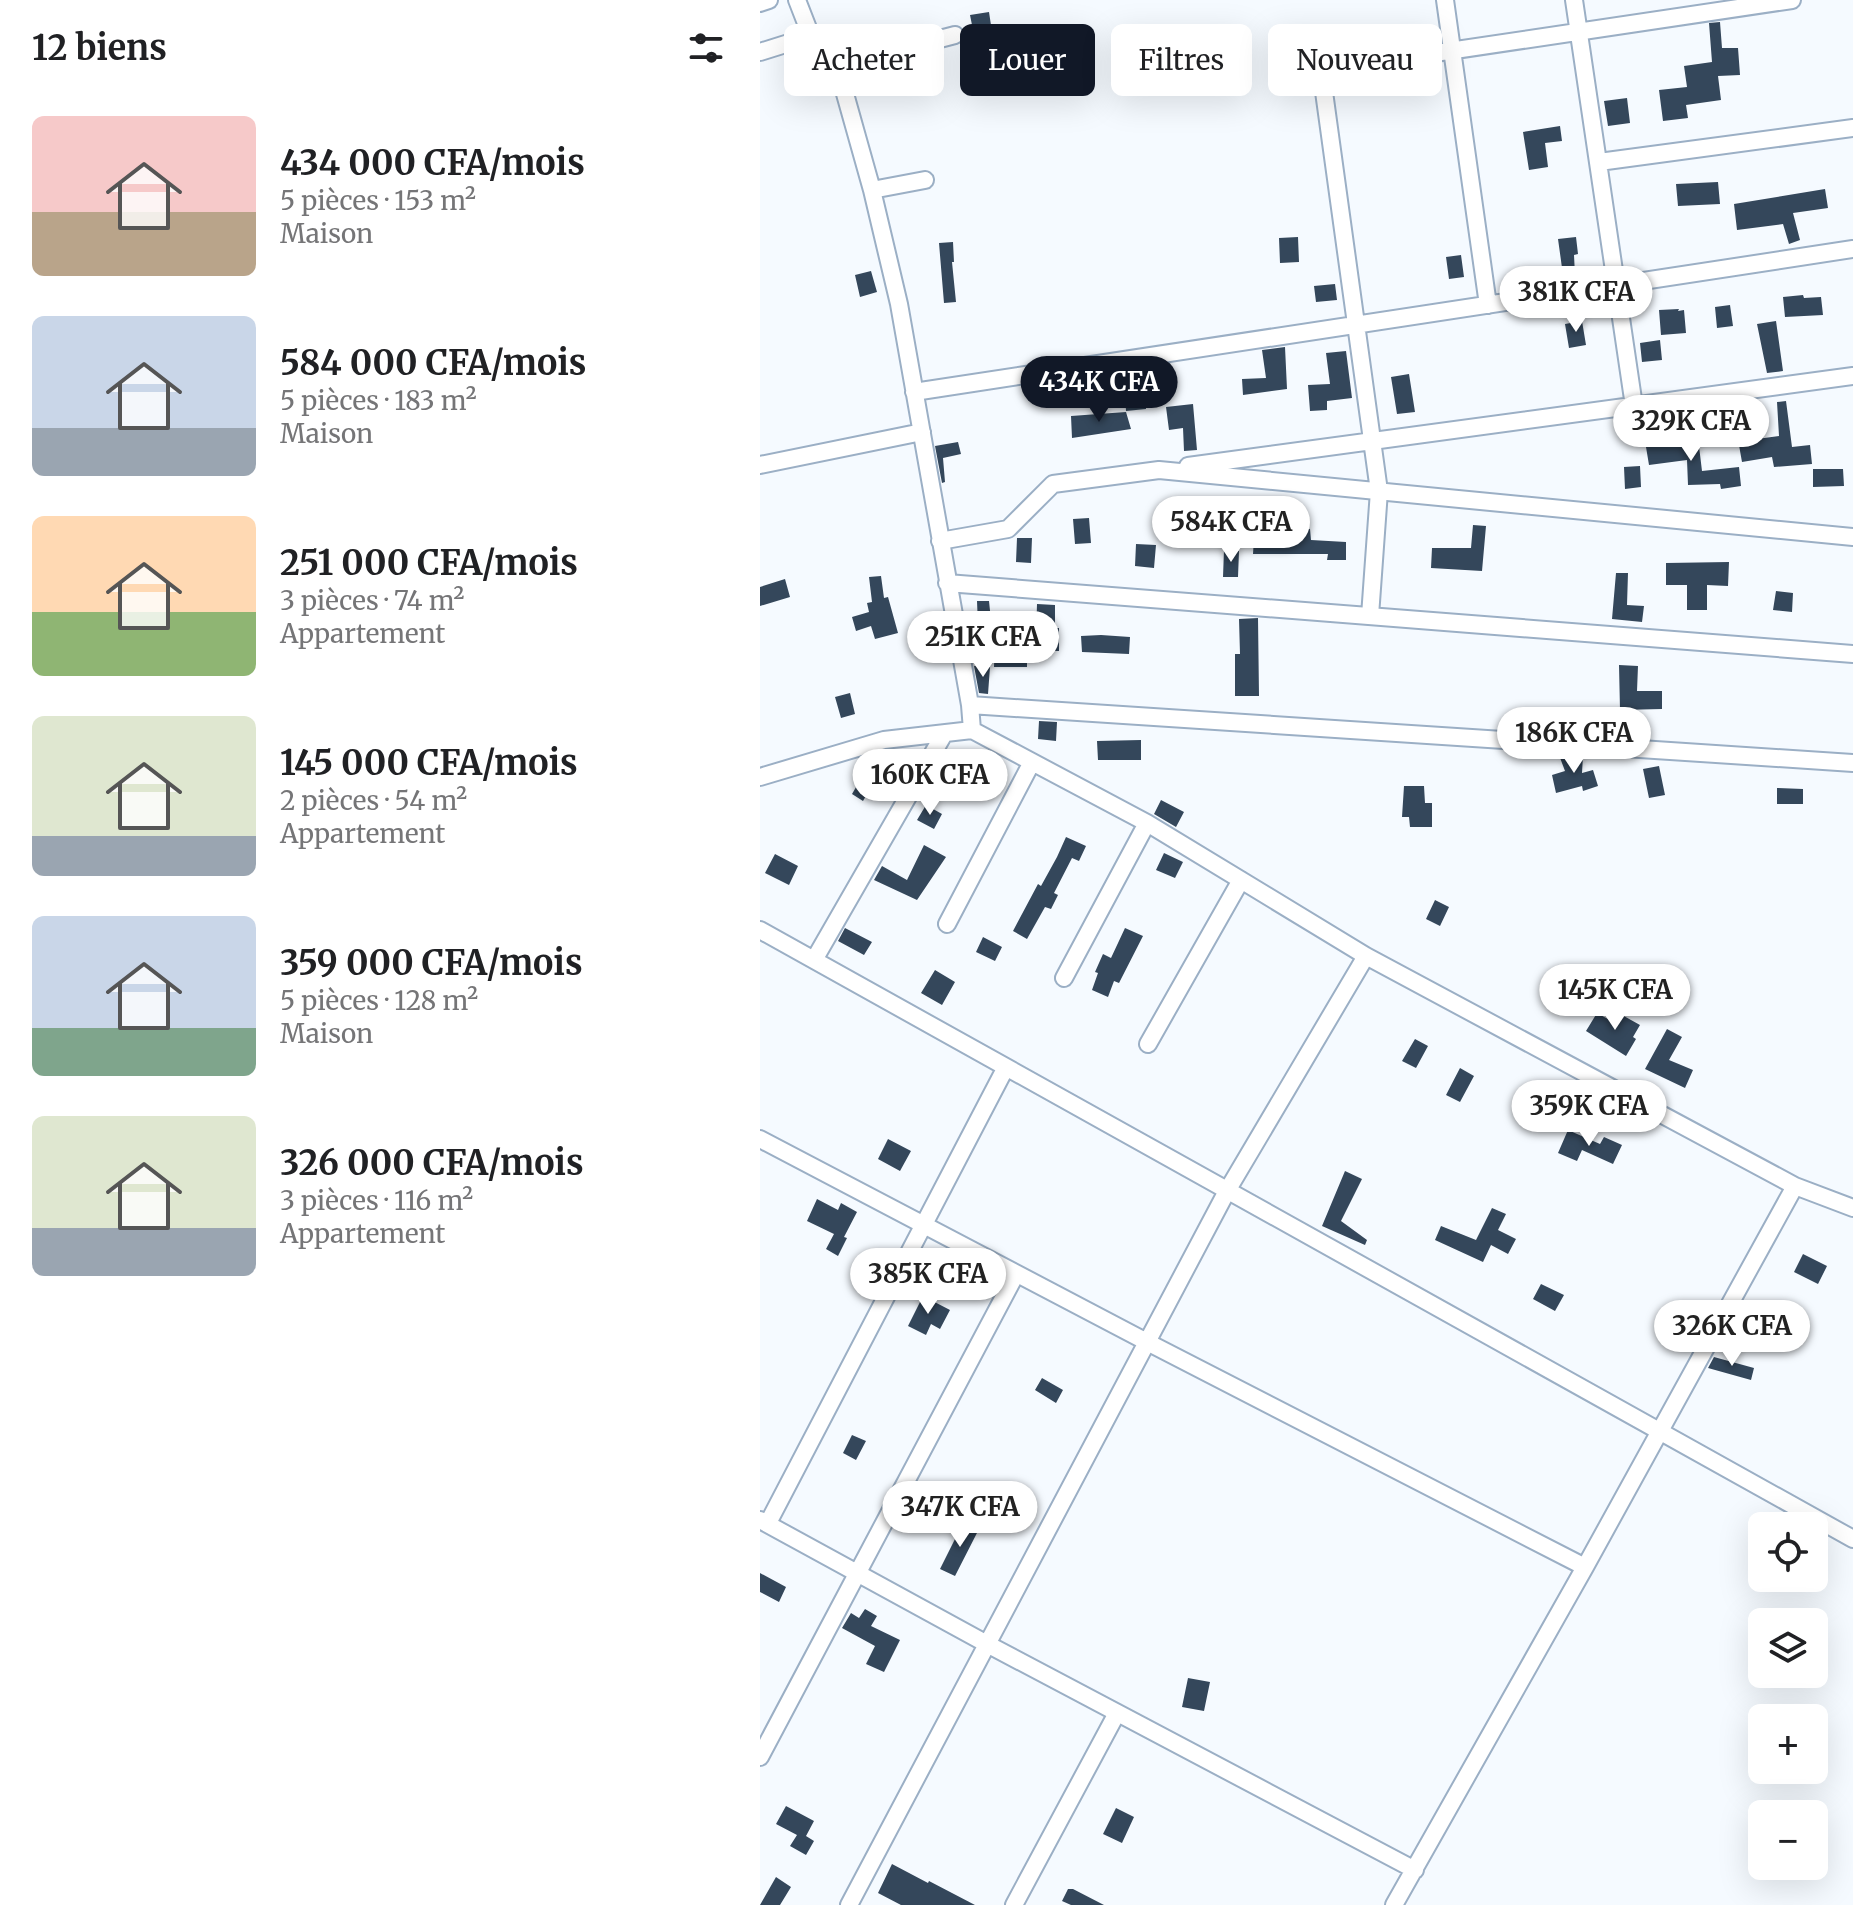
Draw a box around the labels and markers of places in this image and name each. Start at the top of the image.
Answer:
pin: 381K CFA [1493,266,1659,334]
pin: 434K CFA [1016,356,1182,424]
pin: 329K CFA [1608,395,1774,463]
pin: 584K CFA [1148,496,1314,564]
pin: 251K CFA [900,611,1066,679]
pin: 186K CFA [1491,707,1657,775]
pin: 160K CFA [847,749,1013,817]
pin: 145K CFA [1532,964,1698,1032]
pin: 359K CFA [1506,1080,1672,1148]
pin: 385K CFA [845,1248,1011,1316]
pin: 326K CFA [1649,1300,1815,1368]
pin: 347K CFA [877,1481,1043,1549]

